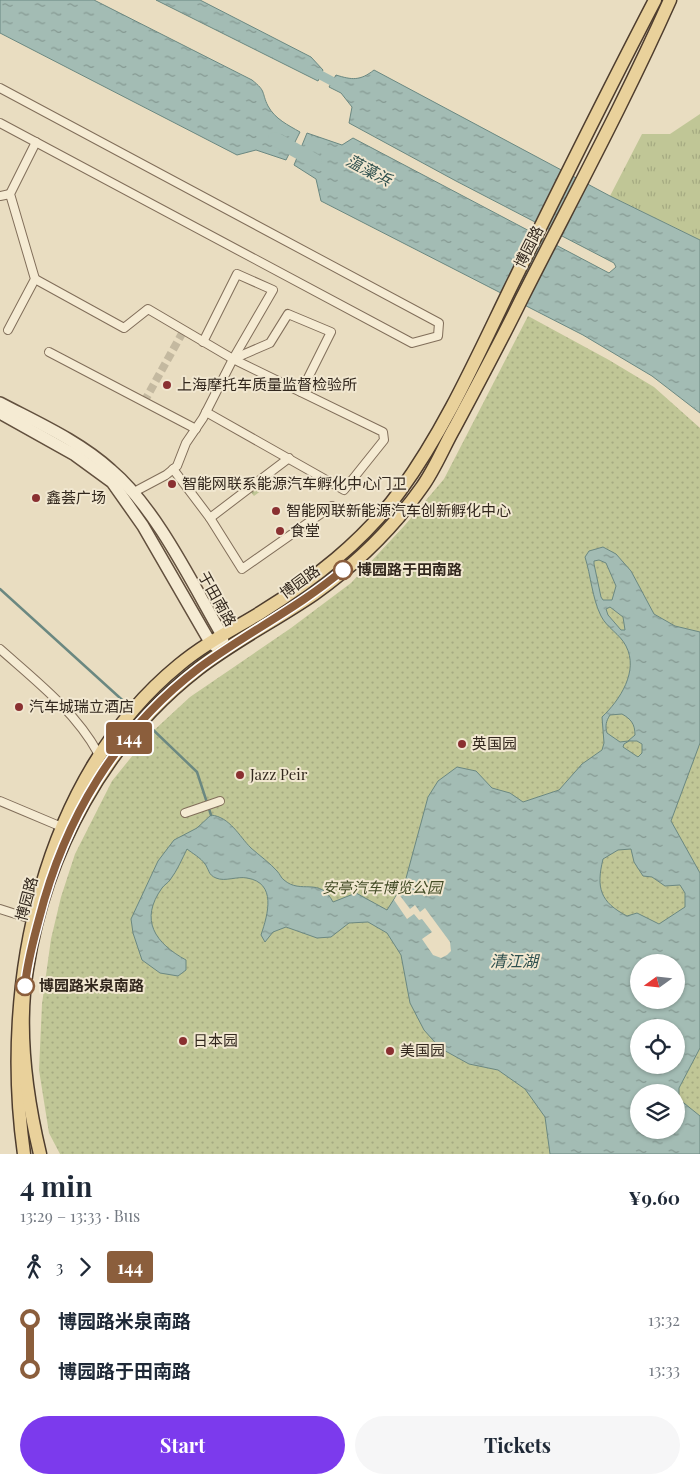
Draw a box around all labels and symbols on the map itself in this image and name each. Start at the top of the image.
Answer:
water label: 蕰藻浜 [343,149,397,191]
street label: 博园路 [509,222,547,271]
place label: 上海摩托车质量监督检验所 [177,374,357,394]
marker: 上海摩托车质量监督检验所 [161,379,173,391]
place label: 智能网联系能源汽车孵化中心门卫 [182,473,407,493]
marker: 智能网联系能源汽车孵化中心门卫 [166,478,178,490]
place label: 鑫荟广场 [46,487,106,507]
marker: 鑫荟广场 [30,492,42,504]
place label: 智能网联新能源汽车创新孵化中心 [286,500,511,520]
marker: 智能网联新能源汽车创新孵化中心 [270,505,282,517]
place label: 食堂 [290,520,320,540]
marker: 食堂 [274,525,286,537]
place label: 博园路于田南路 [357,559,462,579]
street label: 博园路 [275,560,323,603]
marker: 博园路于田南路 [333,560,353,580]
street label: 于田南路 [195,567,241,630]
place label: 汽车城瑞立酒店 [29,696,134,716]
marker: 汽车城瑞立酒店 [13,701,25,713]
line badge: 144 [100,722,158,754]
place label: 英国园 [472,733,517,753]
marker: 英国园 [456,738,468,750]
place label: Jazz Peir [249,764,308,784]
marker: Jazz Peir [234,769,246,781]
street label: 博园路 [11,874,42,923]
park label: 安亭汽车博览公园 [322,877,444,897]
water label: 清江湖 [490,950,541,971]
north arrow [630,954,685,1009]
place label: 博园路米泉南路 [39,975,144,995]
marker: 博园路米泉南路 [15,976,35,996]
place label: 日本园 [193,1030,238,1050]
marker: 日本园 [177,1035,189,1047]
place label: 美国园 [400,1040,445,1060]
marker: 美国园 [384,1045,396,1057]

